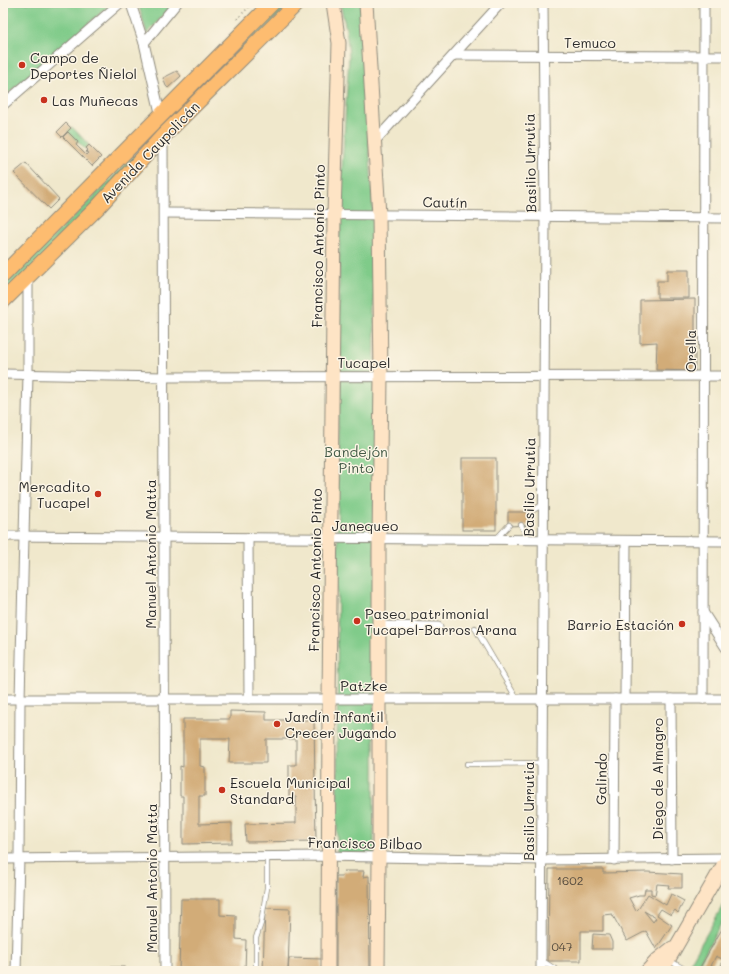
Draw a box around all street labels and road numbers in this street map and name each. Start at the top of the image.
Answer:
street label: Temuco [564,33,616,52]
street label: Avenida Caupolicán [97,97,203,207]
street label: Basilio Urrutia [520,113,540,213]
street label: Francisco Antonio Pinto [307,164,329,328]
street label: Cautín [422,192,468,212]
street label: Orella [681,330,700,372]
street label: Tucapel [337,353,391,372]
street label: Basilio Urrutia [519,437,539,537]
street label: Manuel Antonio Matta [141,479,160,629]
street label: Francisco Antonio Pinto [304,488,326,652]
street label: Janequeo [332,516,398,535]
street label: Patzke [340,676,388,695]
street label: Diego de Almagro [648,718,667,840]
street label: Galindo [591,753,611,805]
street label: Basilio Urrutia [519,761,538,861]
street label: Manuel Antonio Matta [142,803,161,953]
street label: Francisco Bilbao [308,833,422,853]

